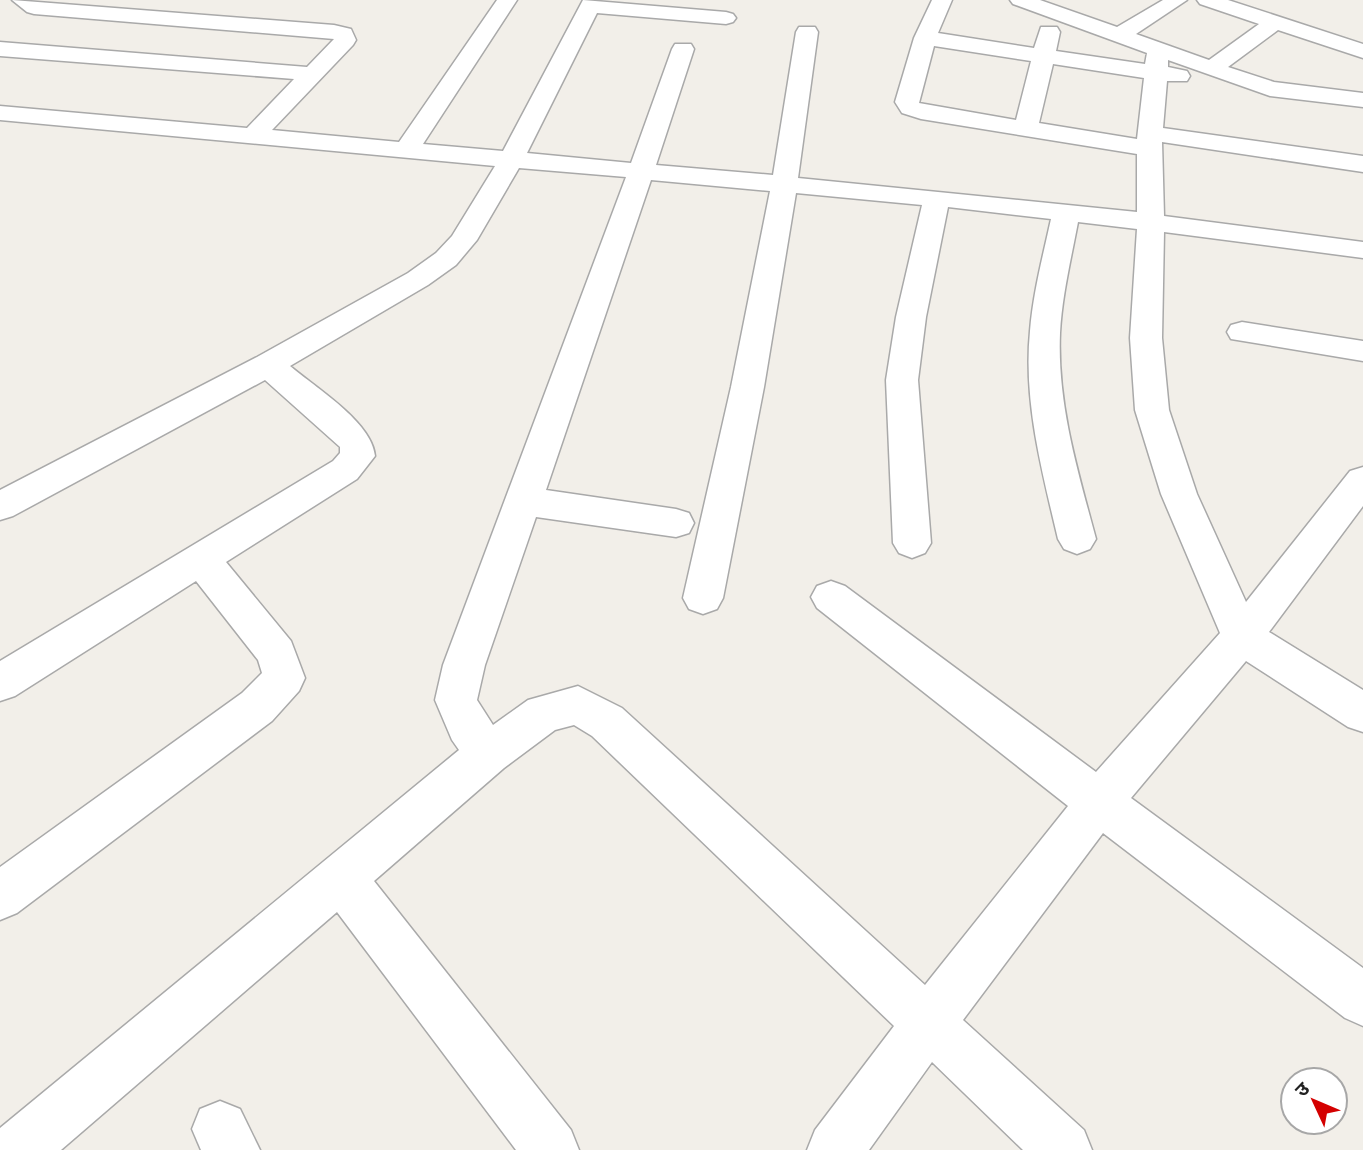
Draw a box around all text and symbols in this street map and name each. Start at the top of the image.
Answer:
north arrow [1279,1066,1349,1136]
text: उ [1290,1077,1315,1102]

